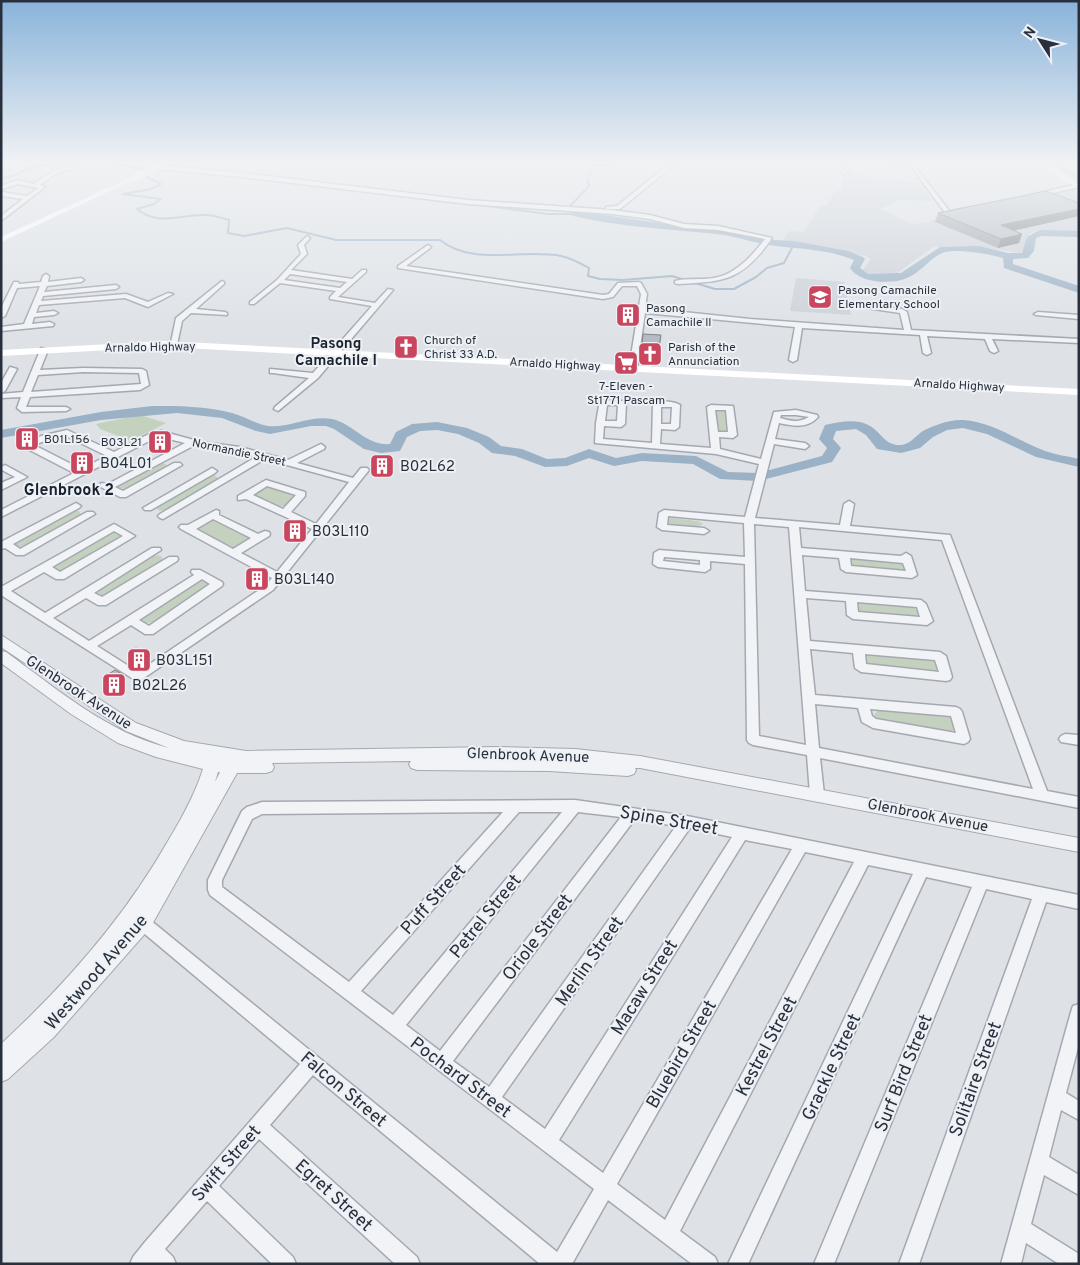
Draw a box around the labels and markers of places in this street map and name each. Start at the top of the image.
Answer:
place label: Pasong Camachile Elementary School [838,283,940,313]
school or university icon: Pasong Camachile Elementary School [807,284,833,310]
place label: Pasong Camachile ll [646,301,711,331]
building icon: Pasong Camachile ll [615,302,641,328]
place label: Church of Christ 33 A.D. [424,333,498,363]
church icon: Church of Christ 33 A.D. [393,334,419,360]
place label: Parish of the Annunciation [668,340,740,370]
church icon: Parish of the Annunciation [637,341,663,367]
supermarket icon: 7-Eleven - St1771 Pascam [613,350,639,376]
place label: 7-Eleven - St1771 Pascam [587,379,665,409]
building icon: B01L156 [14,426,40,452]
building icon: B03L21 [147,429,173,455]
place label: B01L156 [44,432,90,448]
place label: B03L21 [101,435,142,451]
building icon: B04L01 [69,450,95,476]
building icon: B02L62 [369,453,395,479]
place label: B04L01 [100,455,152,474]
place label: B02L62 [400,458,455,477]
building icon: B03L110 [282,518,308,544]
place label: B03L110 [312,523,370,542]
building icon: B03L140 [244,566,270,592]
place label: B03L140 [274,571,335,590]
building icon: B03L151 [126,647,152,673]
place label: B03L151 [156,652,213,671]
building icon: B02L26 [101,672,127,698]
place label: B02L26 [132,677,187,696]

